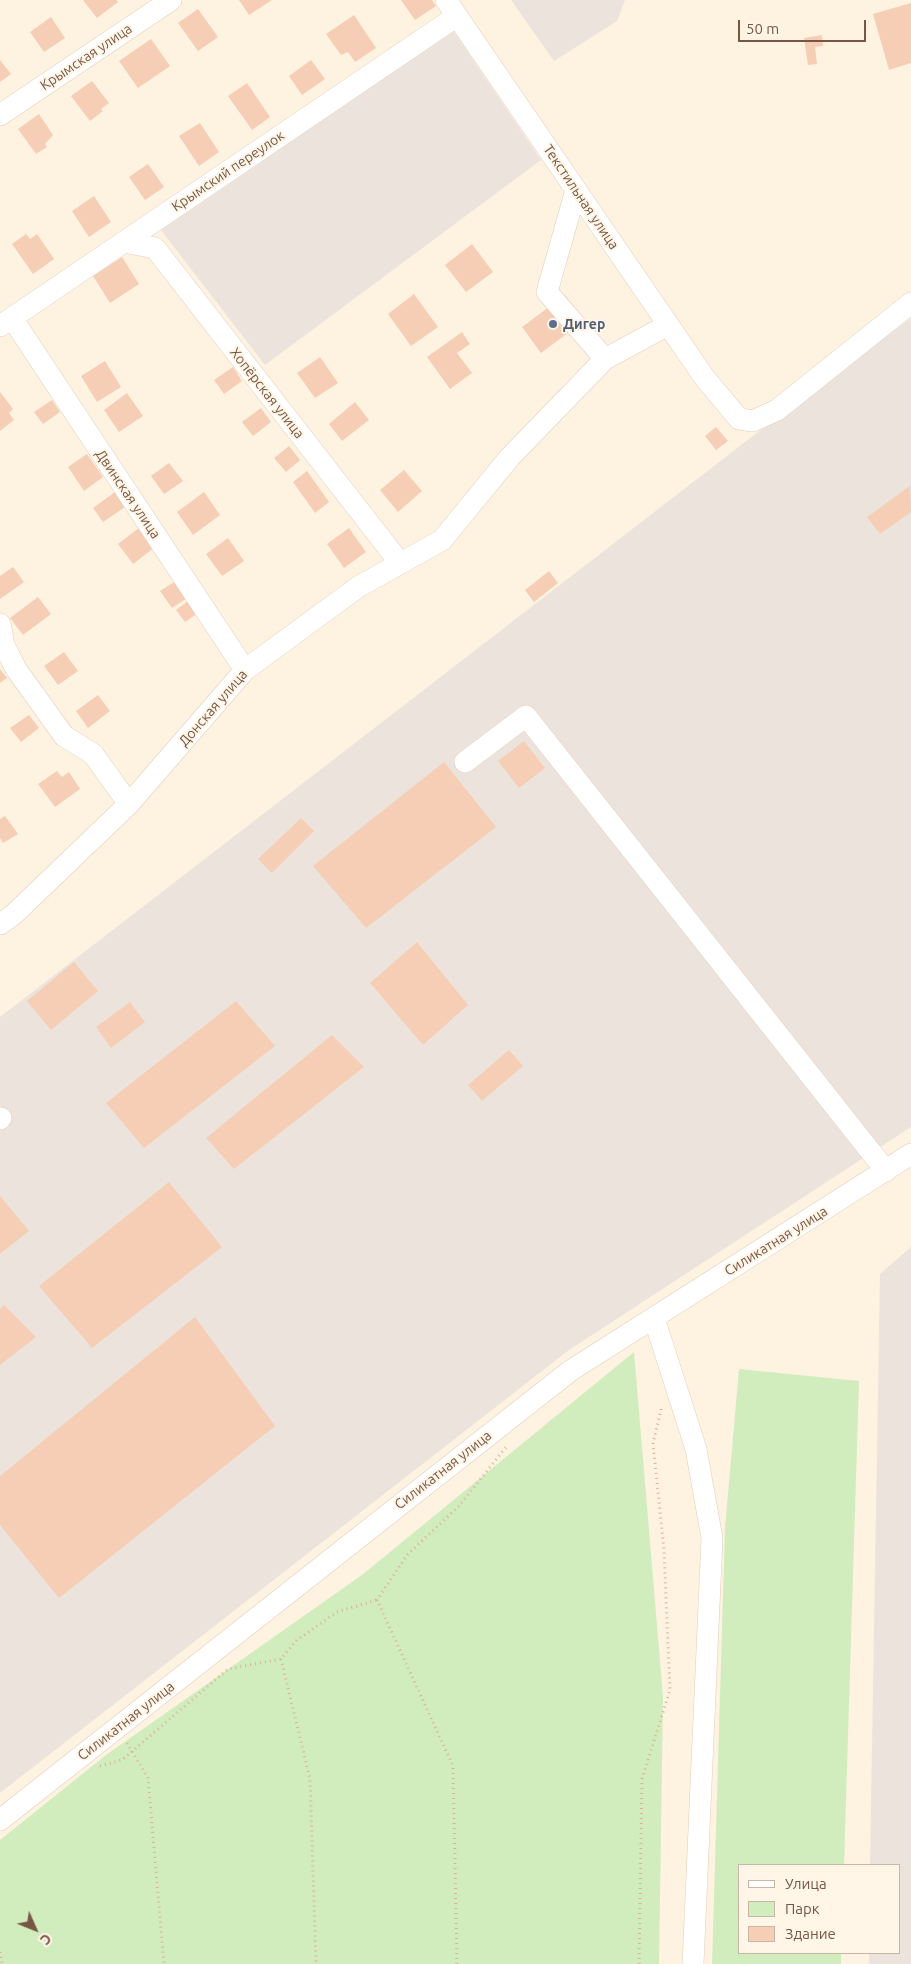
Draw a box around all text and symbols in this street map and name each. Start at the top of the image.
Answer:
scale bar [741,10,868,42]
street label: Крымская улица [37,20,135,94]
text: 50 m [746,20,779,37]
street label: Крымский переулок [168,127,288,215]
street label: Текстильная улица [540,141,622,253]
place label: Дигер [563,316,605,332]
marker: Дигер [547,318,559,330]
street label: Хопёрская улица [226,344,308,442]
street label: Двинская улица [92,446,164,542]
street label: Донская улица [175,666,251,750]
street label: Силикатная улица [721,1203,831,1279]
street label: Силикатная улица [391,1427,495,1513]
street label: Силикатная улица [74,1678,178,1764]
legend [738,1864,901,1954]
text: Улица [785,1875,827,1892]
text: Парк [785,1900,820,1917]
north arrow [10,1904,60,1954]
text: Здание [785,1925,836,1942]
text: С [37,1931,55,1948]

